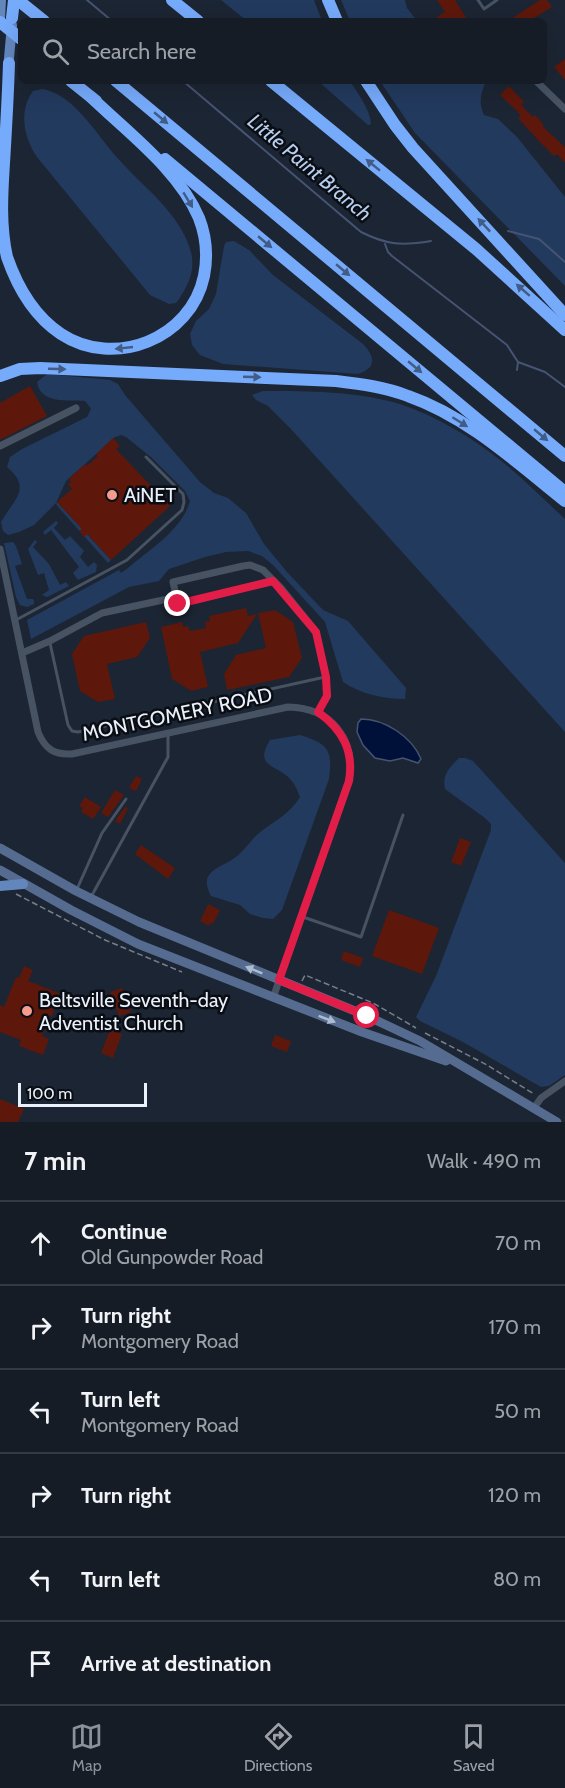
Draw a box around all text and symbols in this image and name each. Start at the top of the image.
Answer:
search box [18,18,547,84]
icon: search [39,35,72,68]
text: Search here [87,38,196,65]
water label: Little Paint Branch [243,108,377,226]
one-way arrow [153,112,169,125]
one-way arrow [366,159,381,171]
one-way arrow [183,192,194,208]
one-way arrow [477,218,491,232]
one-way arrow [257,235,272,248]
one-way arrow [335,263,350,276]
one-way arrow [515,283,530,297]
one-way arrow [114,343,133,352]
one-way arrow [407,360,423,373]
one-way arrow [48,364,67,373]
one-way arrow [243,373,262,382]
one-way arrow [452,416,468,427]
one-way arrow [533,429,549,442]
place label: AiNET [124,483,176,507]
marker: AiNET [105,488,119,502]
route end [164,590,190,616]
street label: MONTGOMERY ROAD [80,682,274,746]
one-way arrow [245,965,263,975]
place label: Beltsville Seventh-day Adventist Church [39,988,228,1035]
route start [353,1002,379,1028]
marker: Beltsville Seventh-day Adventist Church [20,1004,34,1018]
one-way arrow [319,1014,337,1024]
scale bar [18,1080,147,1108]
text: 100 m [27,1084,72,1103]
text: 7 min [24,1145,86,1177]
text: Walk · 490 m [427,1149,541,1173]
text: Continue [81,1218,167,1245]
icon: ahead [24,1227,57,1260]
text: 70 m [495,1231,541,1255]
text: Old Gunpowder Road [81,1245,263,1269]
text: Turn right [81,1302,171,1329]
icon: right [24,1311,57,1344]
text: 170 m [489,1315,541,1339]
text: Montgomery Road [81,1329,239,1353]
text: Turn left [81,1386,160,1413]
icon: left [24,1395,57,1428]
text: 50 m [494,1399,541,1423]
text: Montgomery Road [81,1413,239,1437]
icon: right [24,1479,57,1512]
text: Turn right [81,1482,171,1509]
text: 120 m [488,1483,541,1507]
icon: left [24,1563,57,1596]
text: Turn left [81,1566,160,1593]
text: 80 m [493,1567,541,1591]
icon: arrive [24,1647,57,1680]
text: Arrive at destination [81,1650,271,1677]
tab: Map [70,1720,103,1775]
tab: Directions [244,1720,312,1775]
tab: Saved [453,1720,495,1775]

